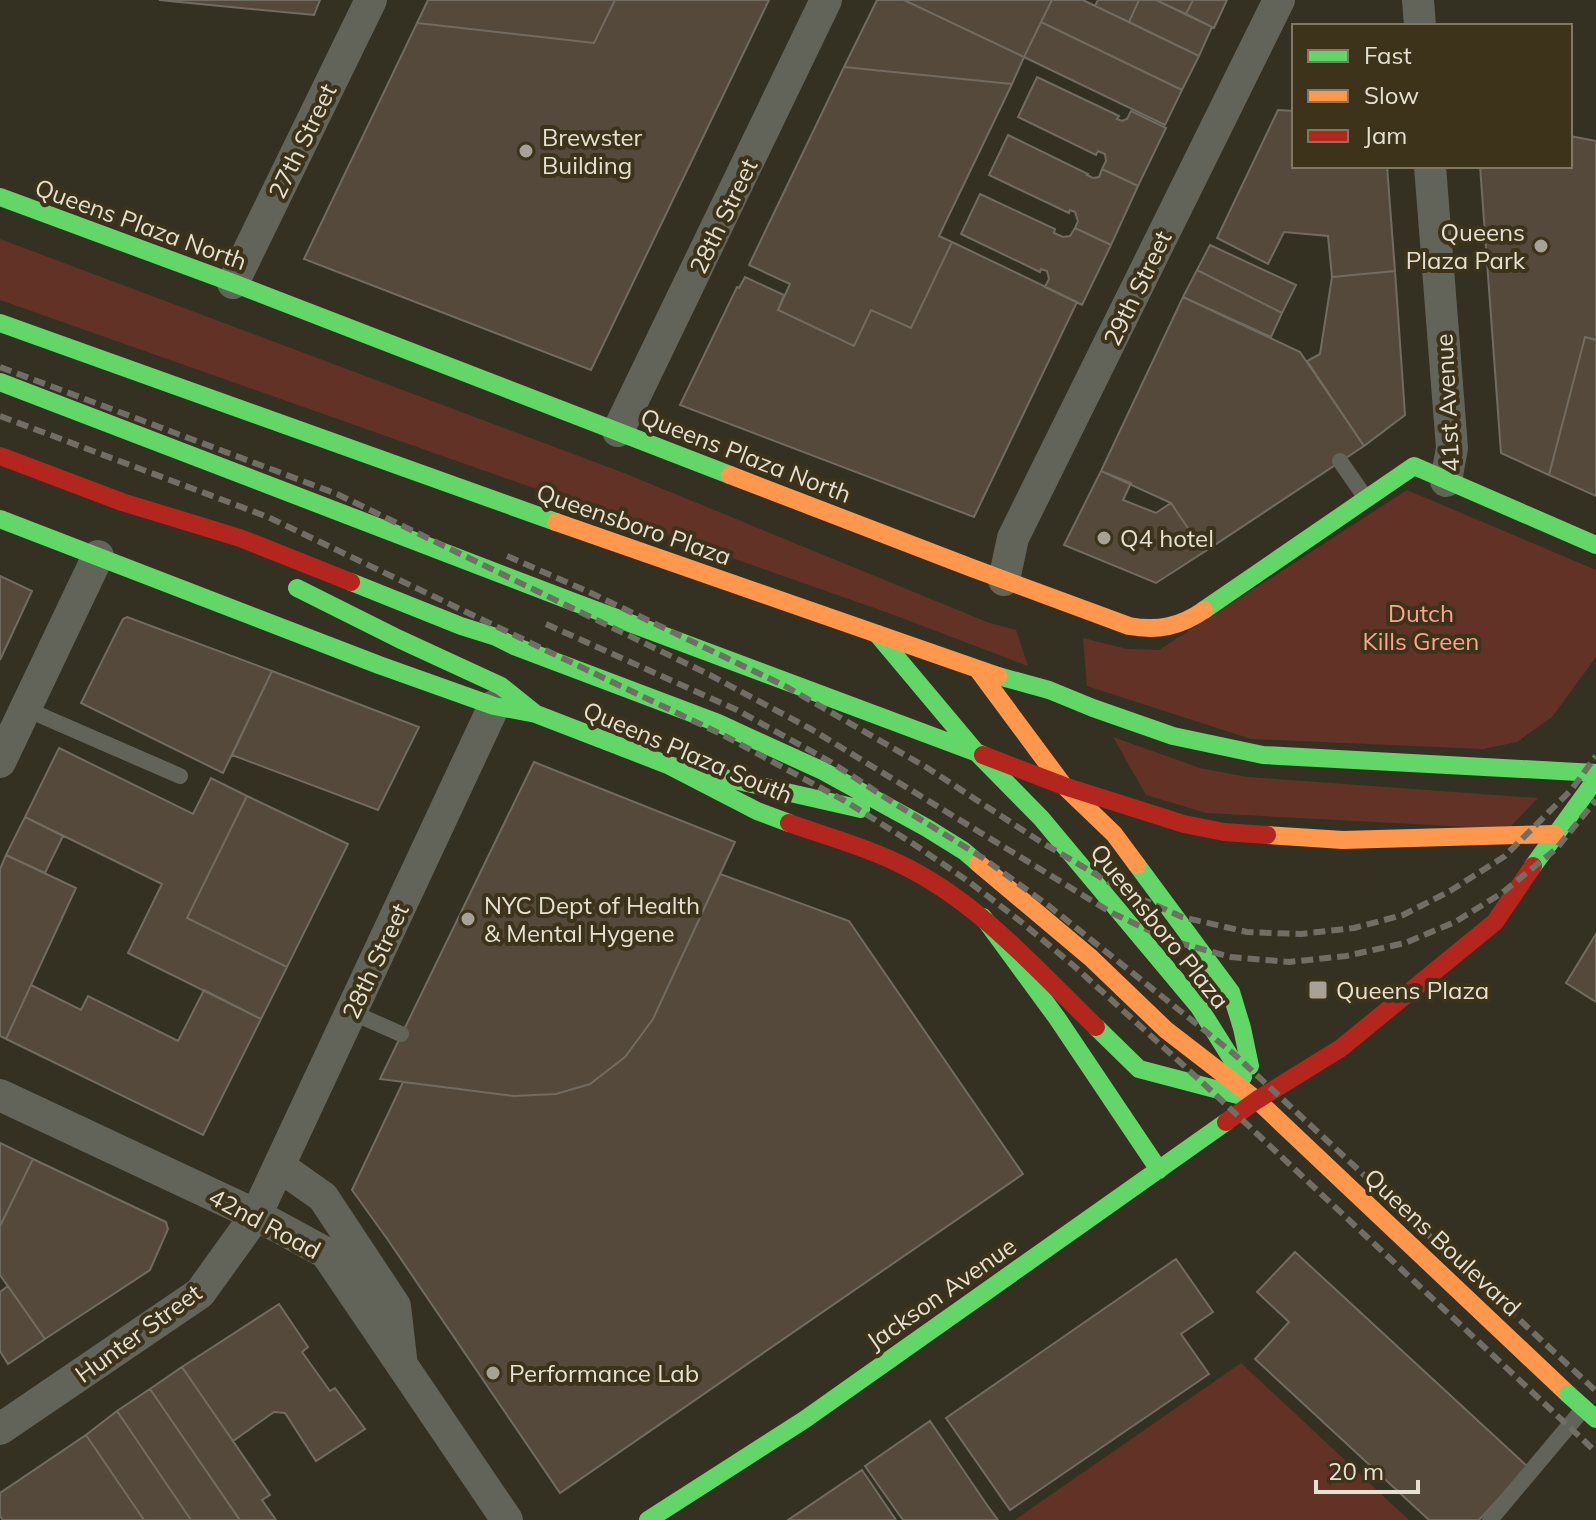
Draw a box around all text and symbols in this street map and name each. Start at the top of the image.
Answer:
legend [1292,24,1572,168]
text: Fast [1364,40,1412,70]
street label: 27th Street [261,79,343,203]
text: Slow [1364,80,1419,110]
text: Jam [1364,120,1407,150]
place label: Brewster Building [542,122,643,180]
marker: Brewster Building [517,142,535,160]
street label: 28th Street [682,154,764,278]
street label: Queens Plaza North [31,172,251,276]
place label: Queens Plaza Park [1406,217,1526,275]
street label: 29th Street [1096,226,1178,350]
marker: Queens Plaza Park [1532,237,1550,255]
street label: 41st Avenue [1428,333,1466,473]
street label: Queens Plaza North [637,401,855,509]
street label: Queensboro Plaza [533,477,735,571]
place label: Q4 hotel [1120,523,1214,553]
marker: Q4 hotel [1095,529,1113,547]
park label: Dutch Kills Green [1363,598,1479,656]
street label: Queens Plaza South [579,694,797,810]
street label: Queensboro Plaza [1084,837,1236,1015]
place label: NYC Dept of Health & Mental Hygene [484,890,700,948]
street label: 28th Street [335,899,415,1023]
marker: NYC Dept of Health & Mental Hygene [459,910,477,928]
place label: Queens Plaza [1336,975,1489,1005]
marker: Queens Plaza [1307,979,1329,1001]
street label: Queens Boulevard [1359,1162,1527,1322]
street label: 42nd Road [204,1181,326,1265]
street label: Jackson Avenue [860,1230,1022,1356]
street label: Hunter Street [69,1277,207,1389]
place label: Performance Lab [509,1358,699,1388]
marker: Performance Lab [484,1364,502,1382]
scale bar [1316,1444,1418,1494]
text: 20 m [1328,1456,1384,1486]

